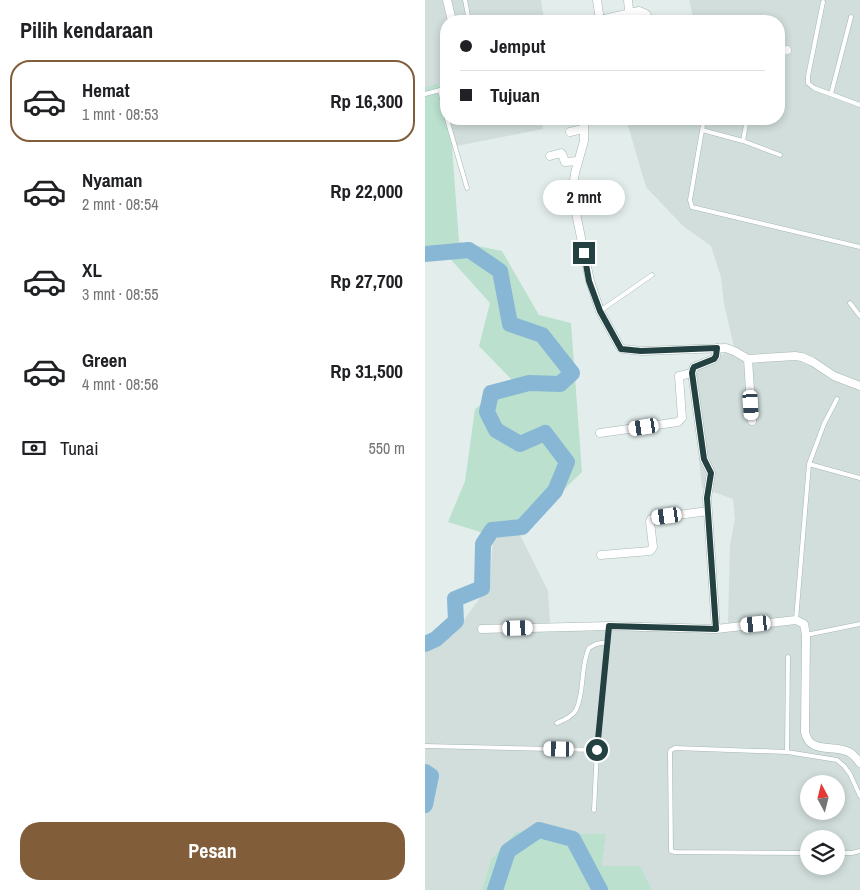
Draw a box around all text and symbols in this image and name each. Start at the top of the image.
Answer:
text: Pilih kendaraan [20,15,153,45]
text: Jemput [490,33,545,59]
text: Hemat [82,77,130,103]
icon: car [22,79,67,124]
text: Tujuan [490,82,540,108]
text: Rp 16,300 [330,88,403,114]
text: 1 mnt · 08:53 [82,103,159,125]
text: Nyaman [82,167,143,193]
icon: car [22,169,67,214]
text: Rp 22,000 [330,178,403,204]
callout: 2 mnt [543,180,625,216]
text: 2 mnt [567,186,602,208]
text: 2 mnt · 08:54 [82,193,159,215]
route end [573,242,595,264]
text: XL [82,257,102,283]
icon: car [22,259,67,304]
text: Rp 27,700 [330,268,403,294]
text: 3 mnt · 08:55 [82,283,159,305]
text: Green [82,347,127,373]
icon: car [22,349,67,394]
text: Rp 31,500 [330,358,403,384]
text: 4 mnt · 08:56 [82,373,159,395]
car [742,390,759,420]
car [628,417,659,437]
icon: cash [20,434,48,462]
text: Tunai [60,435,99,461]
text: 550 m [369,437,405,459]
car [651,506,682,526]
car [740,615,771,633]
car [502,620,533,636]
route start [586,739,608,761]
car [543,741,574,757]
north arrow [800,775,845,820]
map controls [800,775,845,875]
button: Pesan [20,822,405,880]
button: layers [800,830,845,875]

